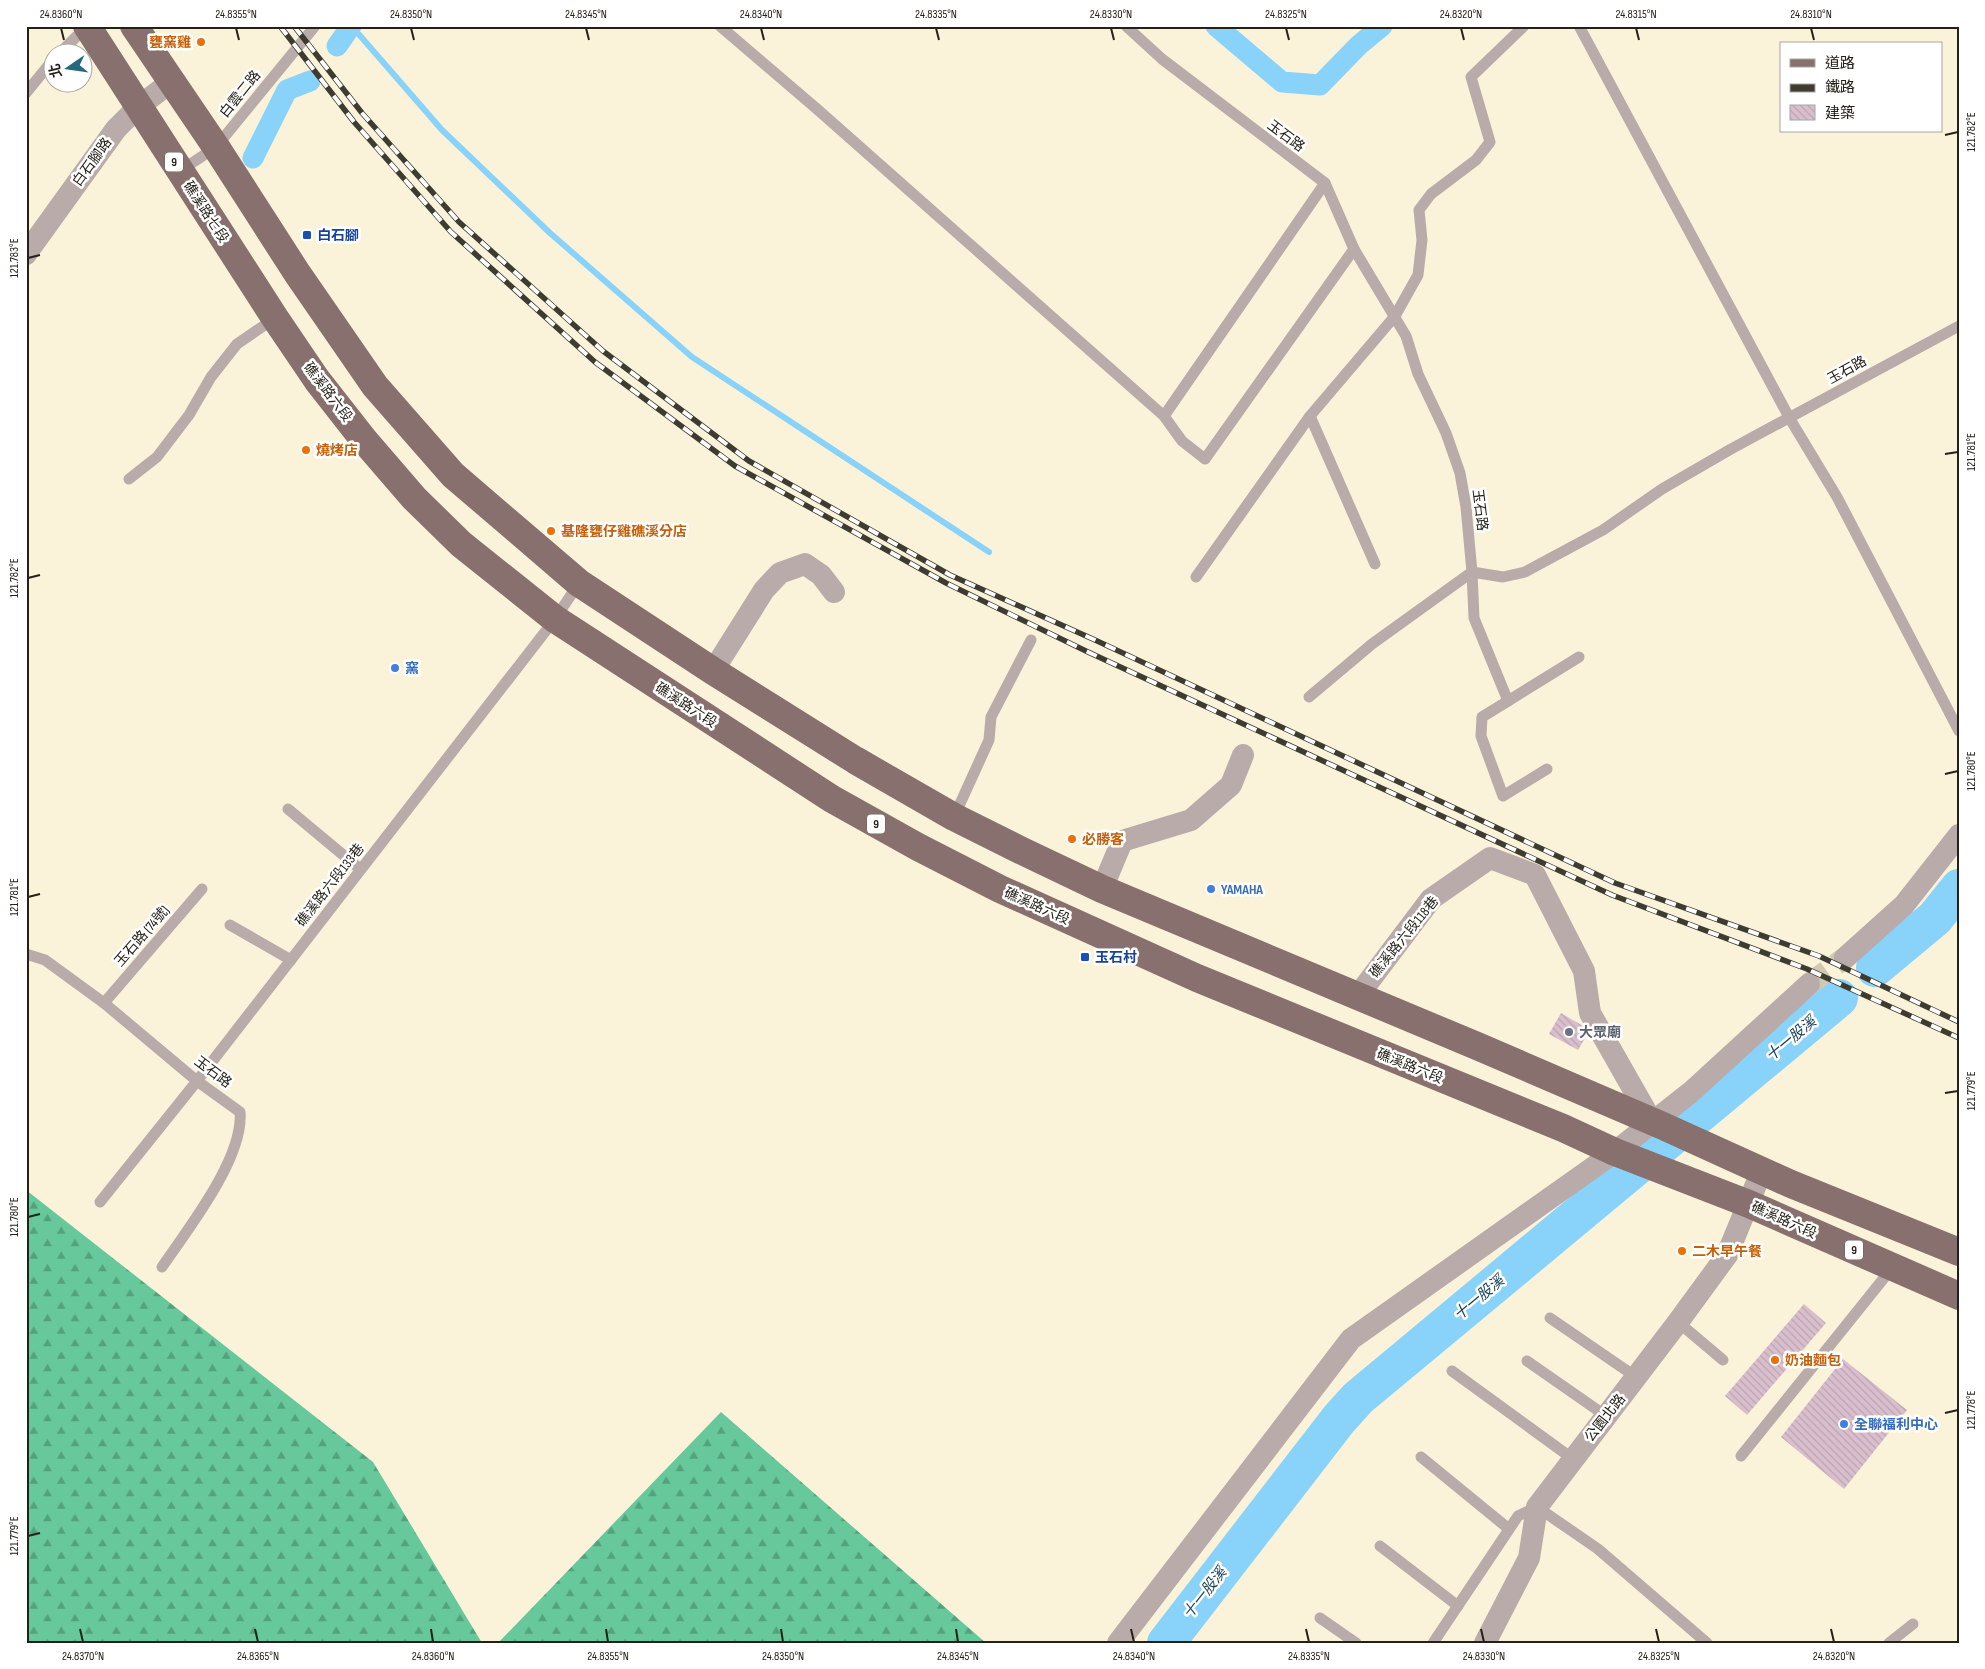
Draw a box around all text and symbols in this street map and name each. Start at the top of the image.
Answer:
text: 24.8360°N [40,7,82,22]
text: 24.8355°N [215,7,257,22]
text: 24.8350°N [390,7,432,22]
text: 24.8345°N [565,7,607,22]
text: 24.8340°N [740,7,782,22]
text: 24.8335°N [915,7,957,22]
text: 24.8330°N [1090,7,1132,22]
text: 24.8325°N [1265,7,1307,22]
text: 24.8320°N [1440,7,1482,22]
text: 24.8315°N [1615,7,1657,22]
text: 24.8310°N [1790,7,1832,22]
place label: 甕窯雞 [149,34,191,51]
marker: 甕窯雞 [195,36,207,48]
north arrow [42,42,92,92]
legend [1780,42,1942,132]
text: 道路 [1825,54,1855,73]
text: 北 [46,62,66,80]
street label: 白雲二路 [216,67,264,121]
text: 鐵路 [1825,78,1855,97]
text: 建築 [1825,104,1855,123]
text: 121.782°E [1964,112,1979,152]
street label: 玉石路 [1264,117,1308,155]
street label: 白石腳路 [69,134,115,190]
road number: 9 [165,152,183,172]
street label: 礁溪路七段 [180,178,232,246]
place label: 白石腳 [317,227,359,244]
marker: 白石腳 [301,229,313,241]
text: 121.783°E [7,238,22,278]
street label: 玉石路 [1825,352,1869,388]
street label: 礁溪路六段 [300,359,356,425]
text: 121.781°E [1964,433,1979,471]
place label: 燒烤店 [316,442,358,459]
marker: 燒烤店 [300,444,312,456]
street label: 玉石路 [1469,488,1491,532]
place label: 基隆甕仔雞礁溪分店 [561,523,687,540]
marker: 基隆甕仔雞礁溪分店 [545,525,557,537]
text: 121.782°E [7,558,22,598]
place label: 窯 [405,660,419,677]
marker: 窯 [389,662,401,674]
street label: 礁溪路六段 [652,679,720,731]
text: 121.780°E [1964,751,1979,791]
road number: 9 [867,814,885,834]
place label: 必勝客 [1082,831,1124,848]
marker: 必勝客 [1066,833,1078,845]
street label: 礁溪路六段133巷 [292,840,368,930]
text: 121.781°E [7,878,22,916]
place label: YAMAHA [1221,881,1263,898]
marker: YAMAHA [1205,883,1217,895]
street label: 礁溪路六段 [1002,884,1072,928]
street label: 礁溪路六段118巷 [1366,893,1442,981]
street label: 玉石路 (74號) [111,902,173,970]
place label: 玉石村 [1095,949,1137,966]
marker: 玉石村 [1079,951,1091,963]
water label: 十一股溪 [1762,1011,1822,1066]
place label: 大眾廟 [1579,1024,1621,1041]
marker: 大眾廟 [1563,1026,1575,1038]
street label: 礁溪路六段 [1374,1045,1446,1087]
street label: 玉石路 [191,1053,235,1091]
text: 121.779°E [1964,1071,1979,1111]
text: 121.780°E [7,1197,22,1237]
street label: 礁溪路六段 [1749,1198,1819,1242]
road number: 9 [1845,1240,1863,1260]
place label: 二木早午餐 [1692,1243,1762,1260]
marker: 二木早午餐 [1676,1245,1688,1257]
water label: 十一股溪 [1450,1270,1510,1325]
place label: 奶油麵包 [1785,1352,1841,1369]
marker: 奶油麵包 [1769,1354,1781,1366]
text: 121.778°E [1964,1390,1979,1429]
street label: 公園北路 [1581,1391,1629,1445]
place label: 全聯福利中心 [1854,1416,1938,1433]
marker: 全聯福利中心 [1838,1418,1850,1430]
text: 121.779°E [7,1516,22,1556]
water label: 十一股溪 [1179,1562,1232,1622]
text: 24.8370°N [62,1649,104,1664]
text: 24.8365°N [237,1649,279,1664]
text: 24.8360°N [412,1649,454,1664]
text: 24.8355°N [587,1649,629,1664]
text: 24.8350°N [762,1649,804,1664]
text: 24.8345°N [937,1649,979,1664]
text: 24.8340°N [1113,1649,1155,1664]
text: 24.8335°N [1288,1649,1330,1664]
text: 24.8330°N [1463,1649,1505,1664]
text: 24.8325°N [1638,1649,1680,1664]
text: 24.8320°N [1813,1649,1855,1664]

